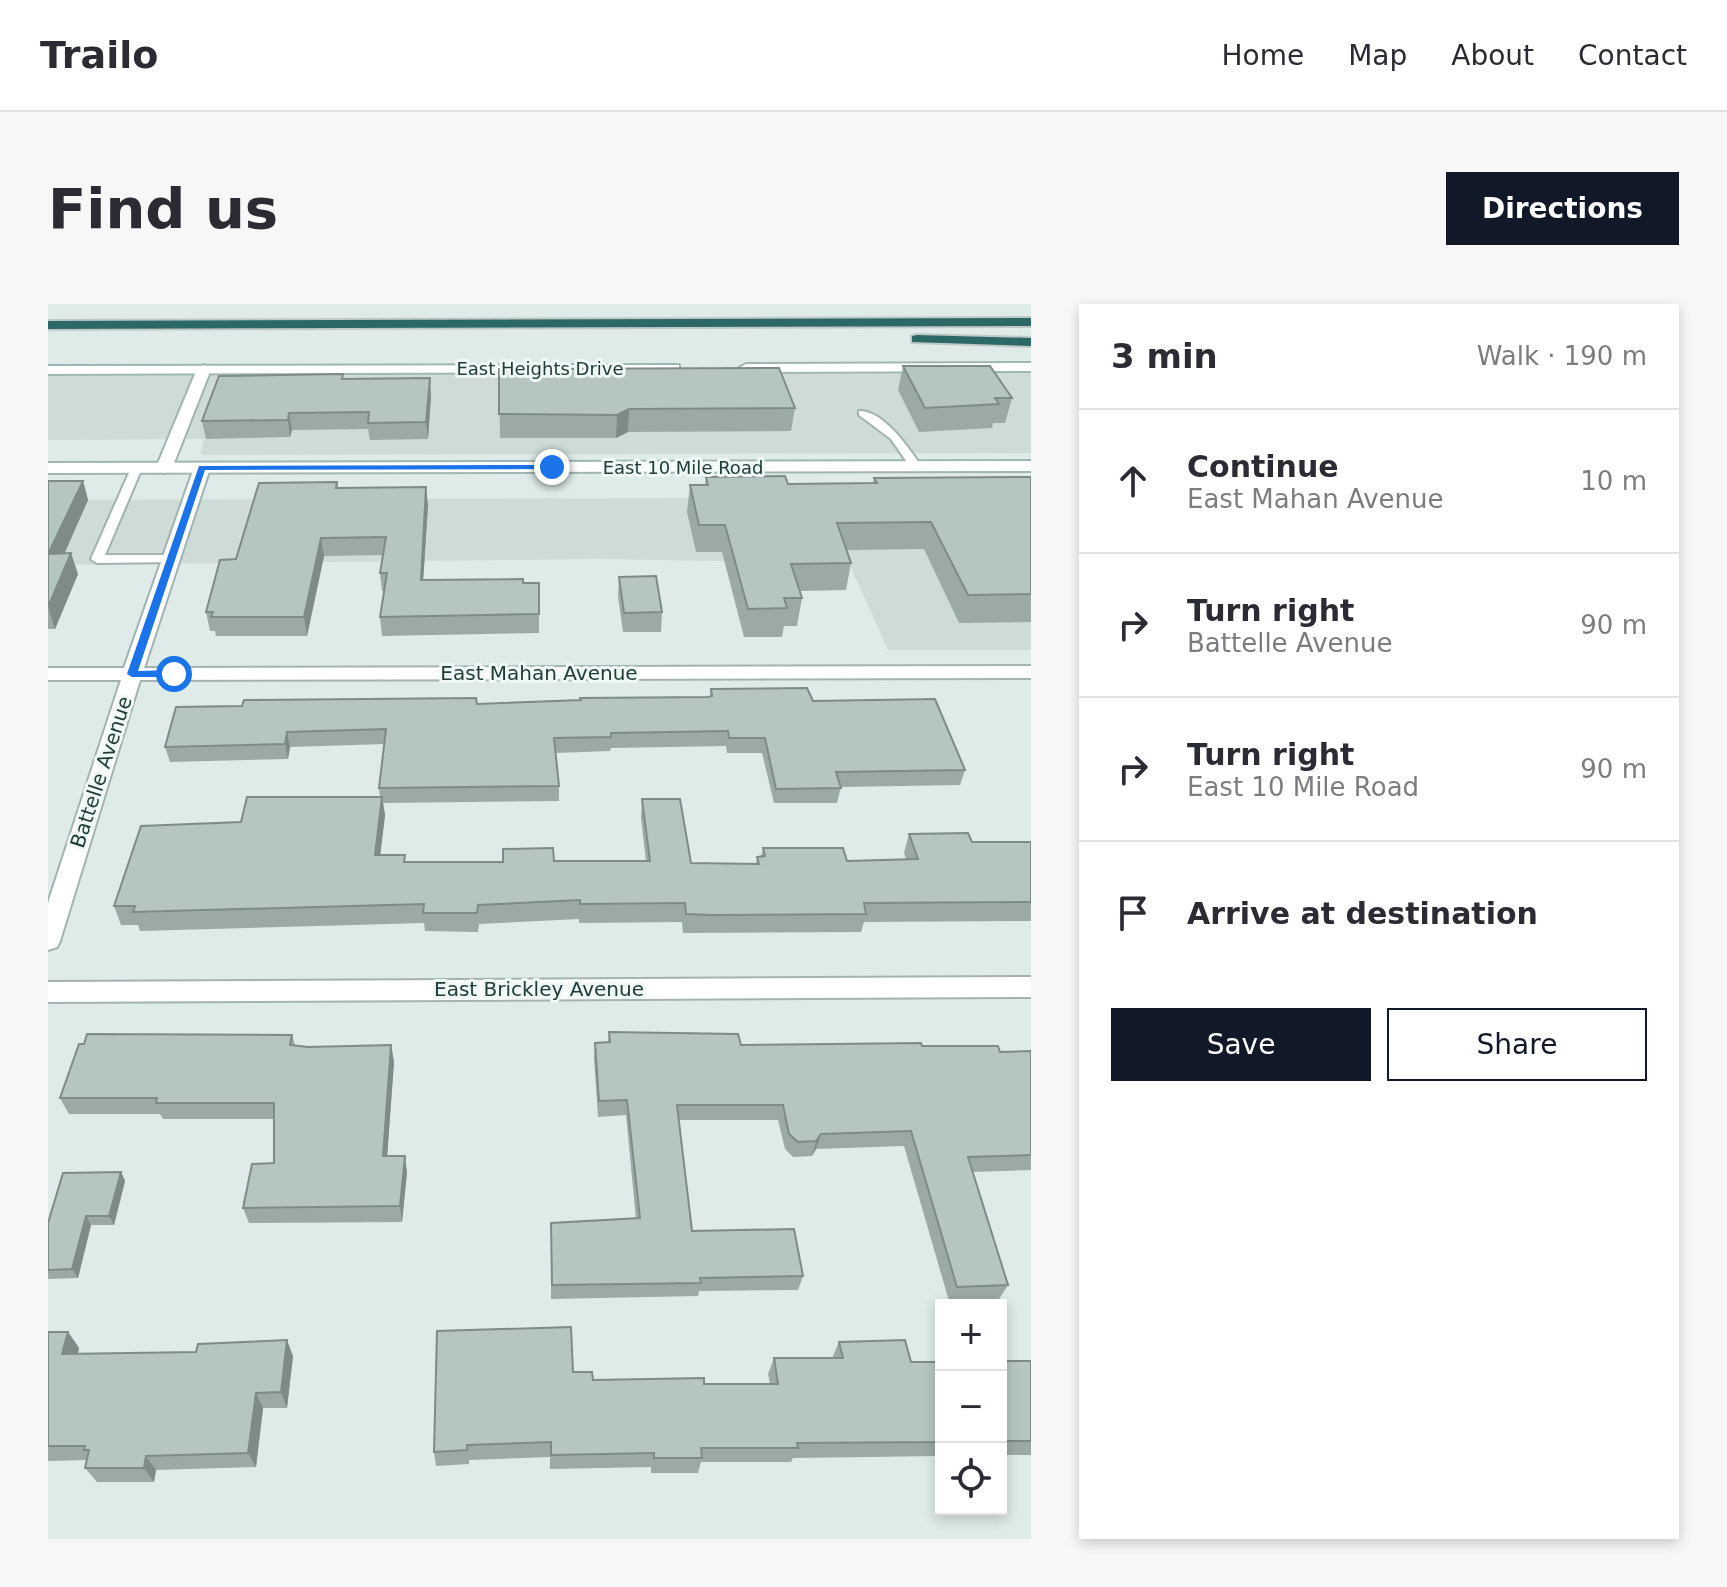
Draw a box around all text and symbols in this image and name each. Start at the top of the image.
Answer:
text: Trailo [40,33,158,77]
text: Home [1221,39,1304,72]
text: Map [1348,39,1407,72]
text: About [1451,39,1534,72]
text: Contact [1578,39,1687,72]
button: Directions [1446,172,1679,245]
text: Find us [48,176,278,241]
text: 3 min [1111,336,1218,376]
text: Walk · 190 m [1477,341,1647,371]
street label: East Heights Drive [456,358,624,379]
route end [534,449,570,485]
text: Continue [1187,449,1339,484]
street label: East 10 Mile Road [603,457,763,478]
icon: ahead [1111,459,1155,503]
text: 10 m [1580,466,1647,496]
text: East Mahan Avenue [1187,484,1443,514]
text: Turn right [1187,593,1354,628]
icon: right [1111,603,1155,647]
text: 90 m [1580,610,1647,640]
text: Battelle Avenue [1187,628,1392,658]
route start [156,656,192,692]
street label: East Mahan Avenue [440,661,638,685]
street label: Battelle Avenue [65,693,137,851]
text: Turn right [1187,737,1354,772]
icon: right [1111,747,1155,791]
text: 90 m [1580,754,1647,784]
text: East 10 Mile Road [1187,772,1419,802]
icon: arrive [1111,891,1155,935]
text: Arrive at destination [1187,896,1538,931]
street label: East Brickley Avenue [434,977,644,1001]
button: Save [1111,1008,1371,1081]
button: Share [1387,1008,1647,1081]
map controls [935,1299,1007,1515]
button: + [935,1299,1007,1371]
button: − [935,1371,1007,1443]
button: locate [935,1443,1007,1515]

